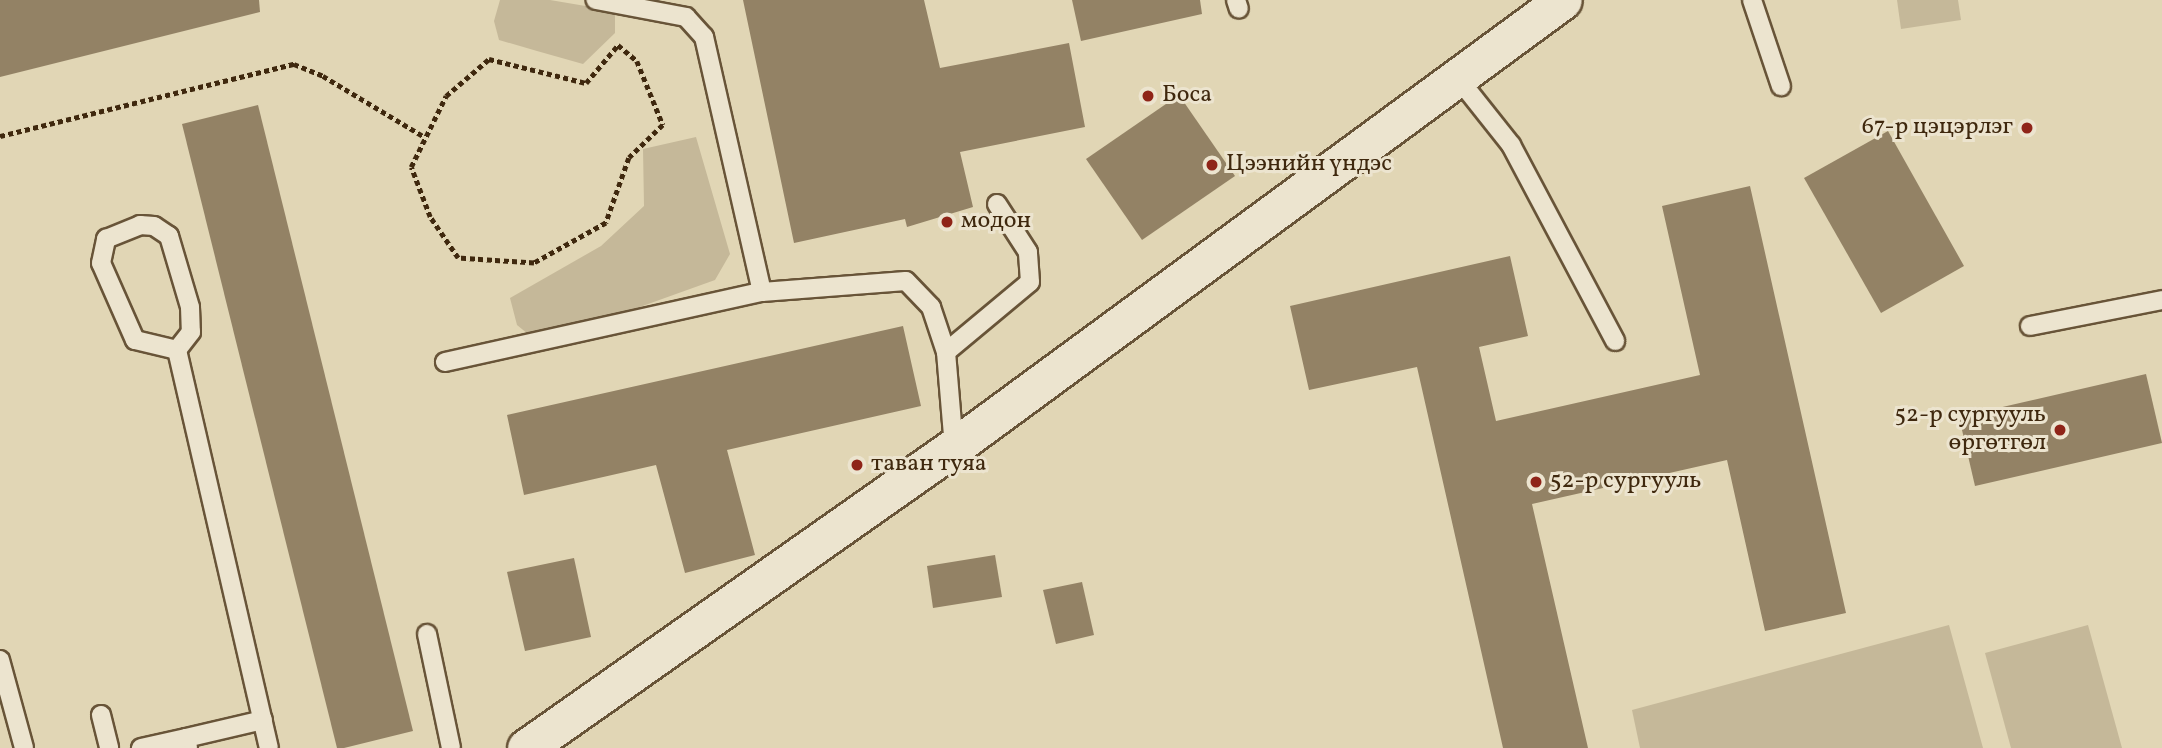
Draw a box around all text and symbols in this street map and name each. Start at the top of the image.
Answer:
place label: Боса [1162,82,1212,110]
marker: Боса [1140,88,1156,104]
place label: 67-р цэцэрлэг [1862,114,2013,142]
marker: 67-р цэцэрлэг [2019,120,2035,136]
place label: Цээнийн үндэс [1226,151,1393,179]
marker: Цээнийн үндэс [1204,157,1220,173]
place label: модон [961,208,1031,236]
marker: модон [939,214,955,230]
place label: 52-р сургууль өргөтгөл [1895,402,2046,458]
marker: 52-р сургууль өргөтгөл [2052,422,2068,438]
place label: таван туяа [871,451,987,479]
marker: таван туяа [849,457,865,473]
place label: 52-р сургууль [1550,468,1701,496]
marker: 52-р сургууль [1528,474,1544,490]

